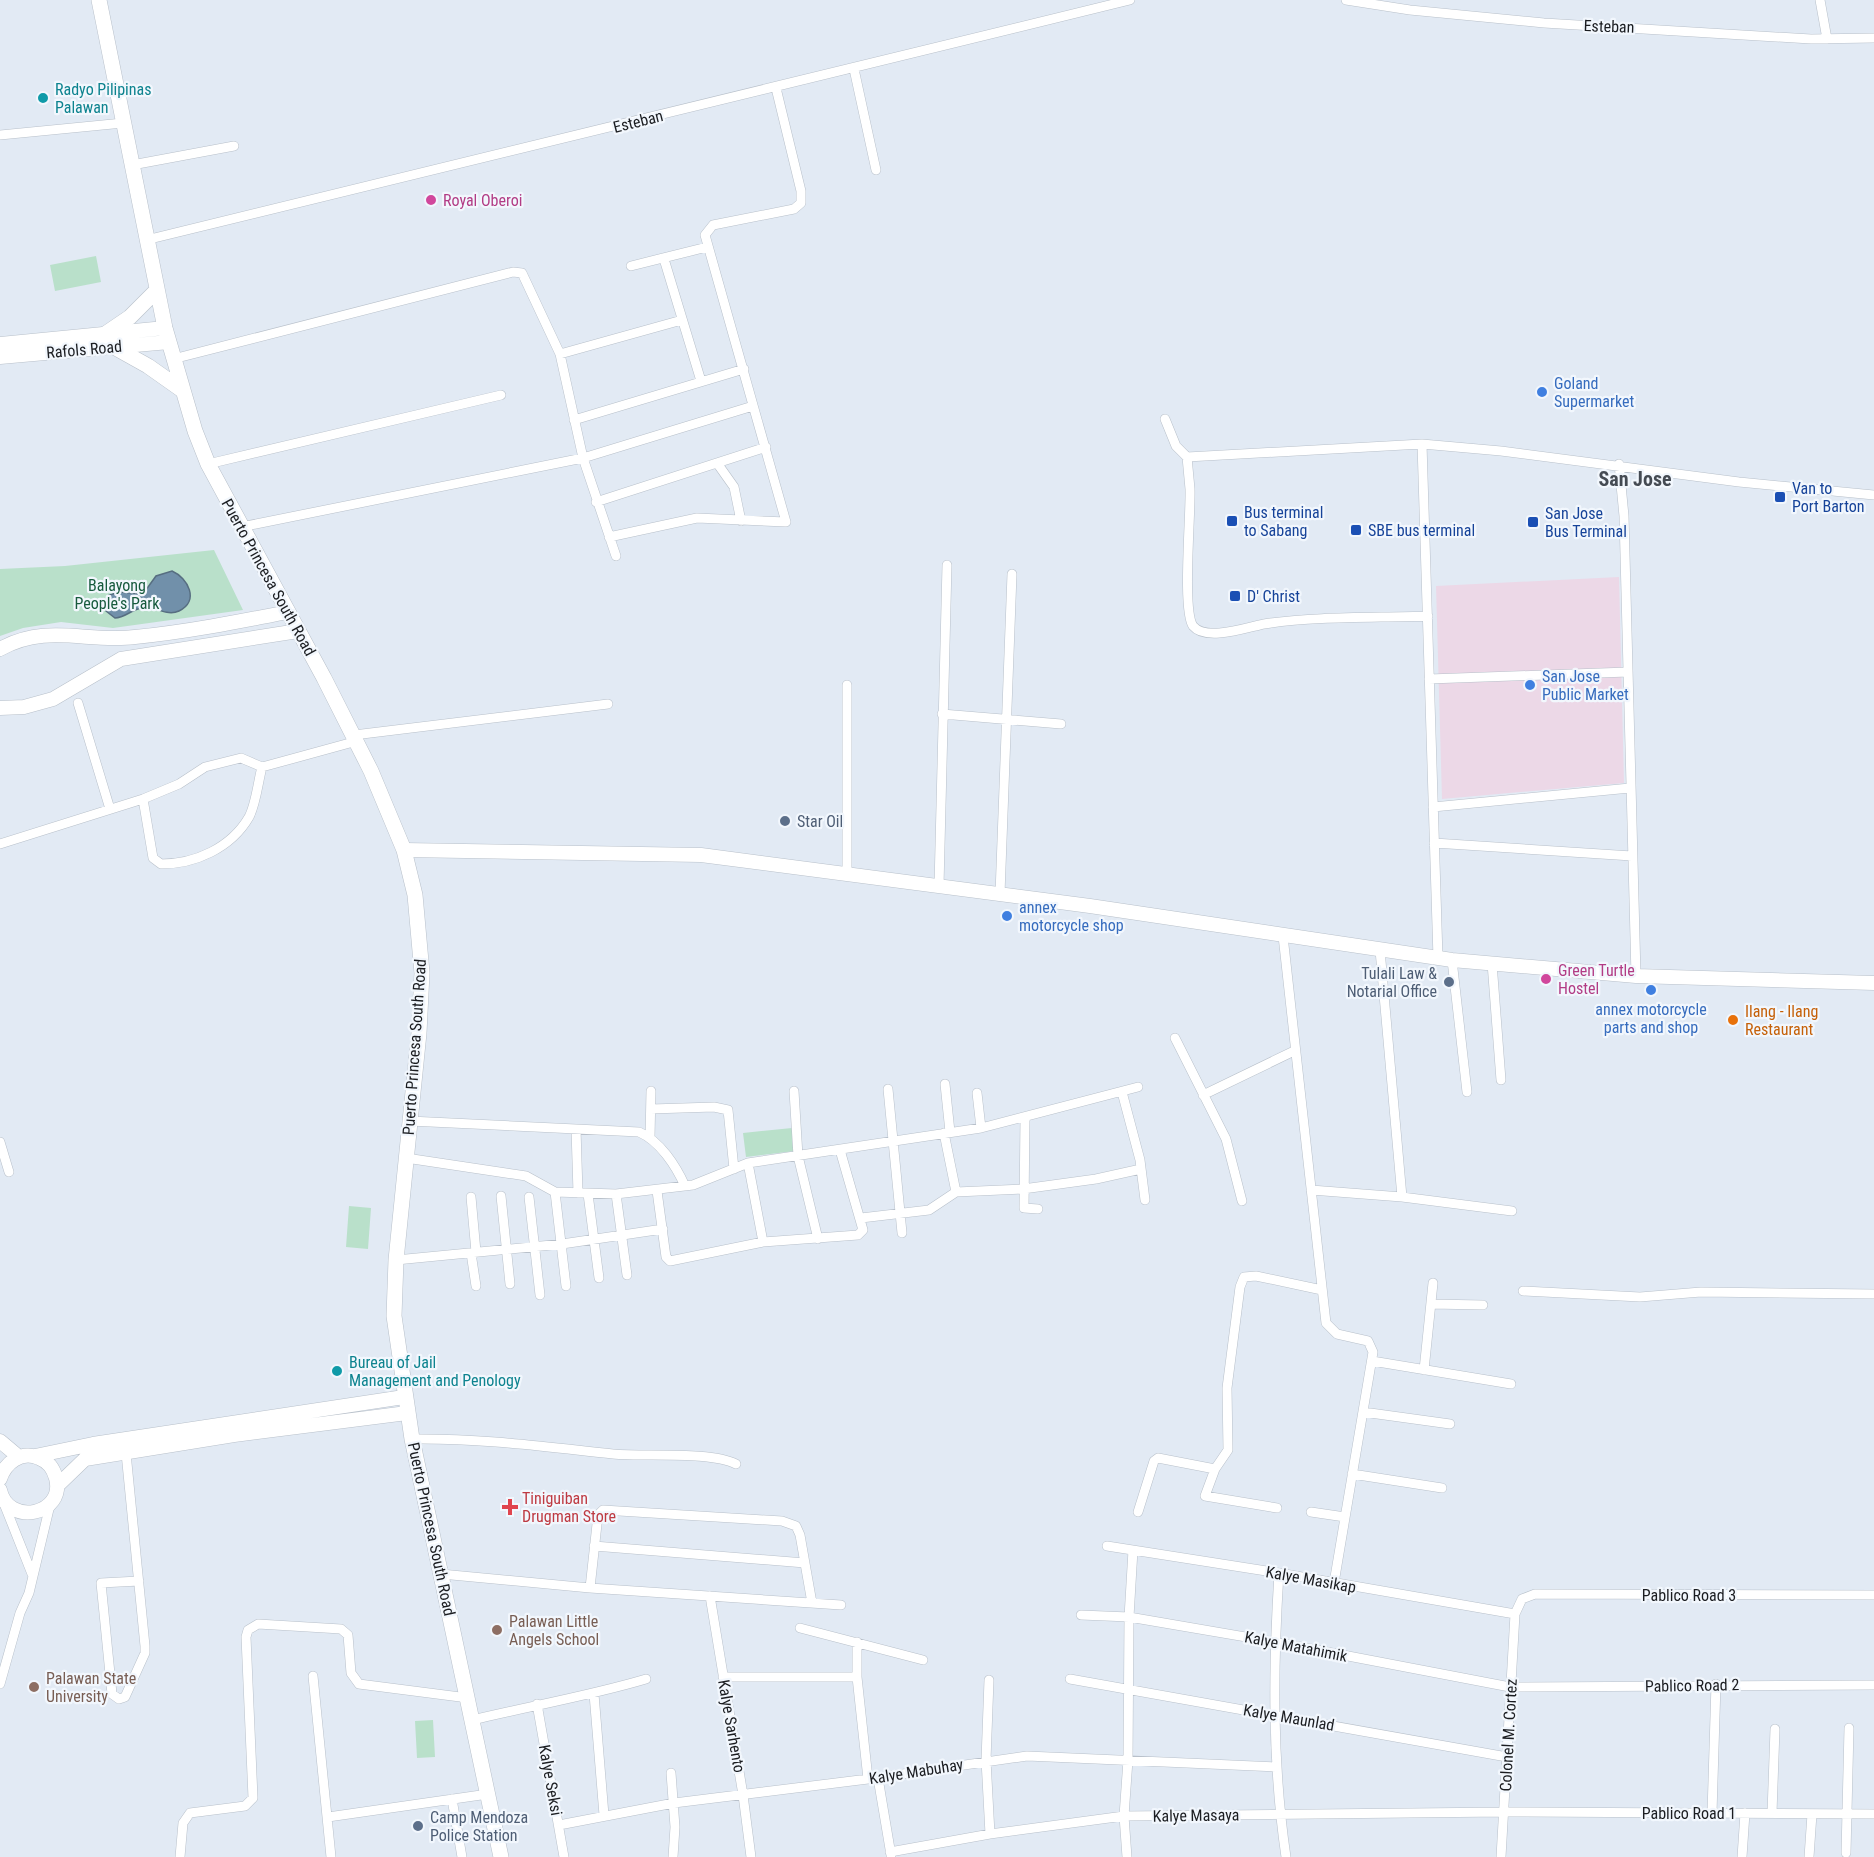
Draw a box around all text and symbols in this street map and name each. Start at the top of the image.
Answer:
street label: Esteban [1583,16,1635,37]
place label: Radyo Pilipinas Palawan [55,80,152,117]
marker: Radyo Pilipinas Palawan [36,91,50,105]
street label: Esteban [611,106,665,137]
place label: Royal Oberoi [443,191,522,210]
marker: Royal Oberoi [424,193,438,207]
street label: Rafols Road [45,337,123,362]
place label: Goland Supermarket [1554,374,1634,411]
marker: Goland Supermarket [1535,385,1549,399]
district label: San Jose [1598,467,1672,491]
place label: Van to Port Barton [1792,479,1865,516]
marker: Van to Port Barton [1773,490,1787,504]
street label: Puerto Princesa South Road [217,495,320,659]
place label: Bus terminal to Sabang [1244,503,1323,540]
place label: San Jose Bus Terminal [1545,504,1627,541]
marker: Bus terminal to Sabang [1225,514,1239,528]
marker: San Jose Bus Terminal [1526,515,1540,529]
place label: SBE bus terminal [1368,521,1475,540]
marker: SBE bus terminal [1349,523,1363,537]
park label: Balayong People's Park [75,576,160,613]
place label: D' Christ [1247,587,1300,606]
marker: D' Christ [1228,589,1242,603]
place label: San Jose Public Market [1542,667,1629,704]
marker: San Jose Public Market [1523,678,1537,692]
place label: Star Oil [797,812,843,831]
marker: Star Oil [778,814,792,828]
place label: annex motorcycle shop [1019,898,1124,935]
marker: annex motorcycle shop [1000,909,1014,923]
street label: Puerto Princesa South Road [399,958,430,1136]
place label: Green Turtle Hostel [1558,961,1635,998]
place label: Tulali Law & Notarial Office [1347,964,1437,1001]
marker: Green Turtle Hostel [1539,972,1553,986]
marker: Tulali Law & Notarial Office [1442,975,1456,989]
marker: annex motorcycle parts and shop [1644,983,1658,997]
place label: annex motorcycle parts and shop [1595,1000,1707,1037]
place label: Ilang - Ilang Restaurant [1745,1002,1818,1039]
marker: Ilang - Ilang Restaurant [1726,1013,1740,1027]
place label: Bureau of Jail Management and Penology [349,1353,521,1390]
marker: Bureau of Jail Management and Penology [330,1364,344,1378]
street label: Puerto Princesa South Road [404,1441,459,1617]
place label: Tiniguiban Drugman Store [522,1489,616,1526]
marker: Tiniguiban Drugman Store [503,1500,517,1514]
street label: Kalye Masikap [1264,1562,1358,1597]
street label: Pablico Road 3 [1642,1586,1736,1605]
place label: Palawan Little Angels School [509,1612,599,1649]
marker: Palawan Little Angels School [490,1623,504,1637]
street label: Kalye Matahimik [1243,1627,1350,1666]
place label: Palawan State University [46,1669,136,1706]
street label: Pablico Road 2 [1645,1675,1740,1696]
street label: Kalye Sarhento [714,1678,749,1774]
street label: Colonel M. Cortez [1496,1678,1521,1792]
marker: Palawan State University [27,1680,41,1694]
street label: Kalye Maunlad [1242,1700,1336,1735]
street label: Kalye Seksi [535,1743,566,1817]
street label: Kalye Mabuhay [868,1755,965,1788]
street label: Pablico Road 1 [1642,1804,1736,1823]
street label: Kalye Masaya [1153,1805,1239,1826]
place label: Camp Mendoza Police Station [430,1808,528,1845]
marker: Camp Mendoza Police Station [411,1819,425,1833]

